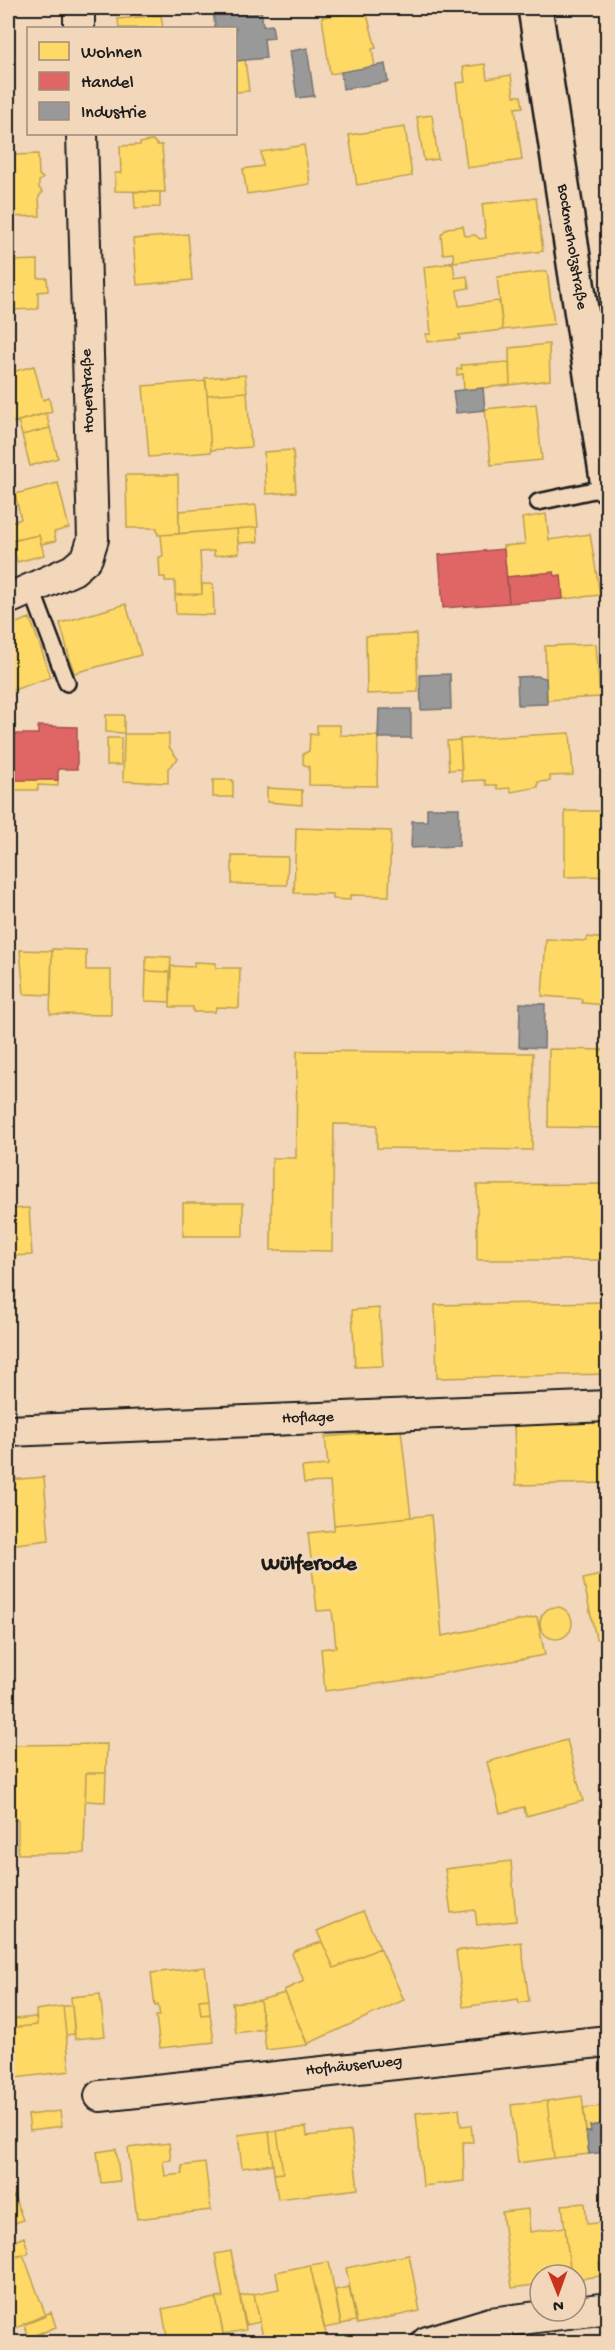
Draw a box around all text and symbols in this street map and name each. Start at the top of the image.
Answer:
legend [27,27,237,135]
text: Wohnen [81,43,142,64]
text: Handel [81,73,134,94]
text: Industrie [81,103,147,124]
street label: Bockmerholzstraße [552,182,590,312]
street label: Hoyerstraße [78,348,100,433]
street label: Hoflage [282,1409,335,1429]
district label: Wülferode [260,1552,357,1578]
street label: Hofhäuserweg [305,2052,403,2082]
north arrow [528,2263,588,2323]
text: N [552,2295,564,2314]

